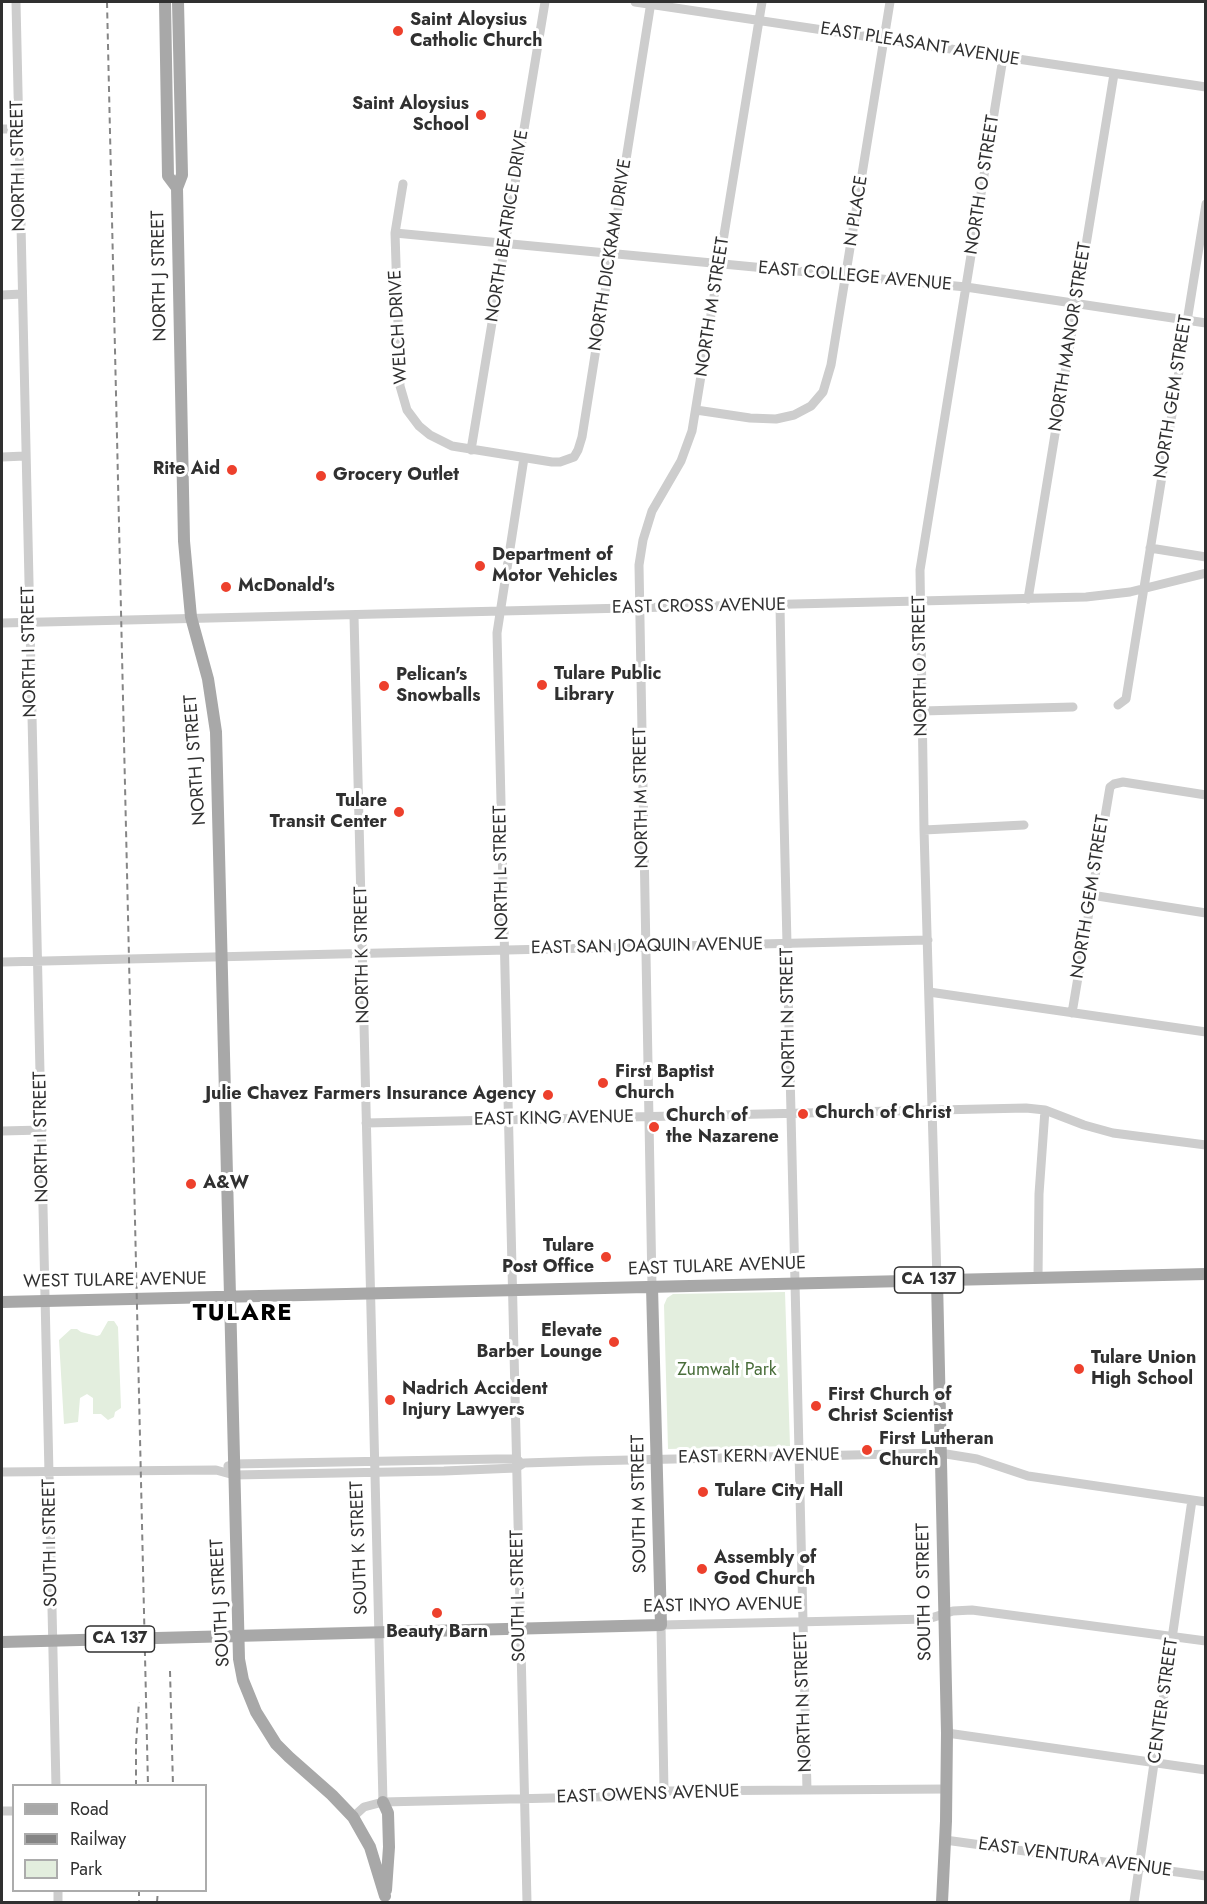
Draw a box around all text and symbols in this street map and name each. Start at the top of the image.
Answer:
place label: Saint Aloysius Catholic Church [410,10,542,52]
street label: EAST PLEASANT AVENUE [819,19,1021,71]
marker: Saint Aloysius Catholic Church [391,24,405,38]
place label: Saint Aloysius School [352,94,469,136]
street label: NORTH I STREET [7,100,31,232]
marker: Saint Aloysius School [474,108,488,122]
street label: NORTH O STREET [961,114,1005,256]
street label: NORTH BEATRICE DRIVE [482,128,534,324]
street label: NORTH DICKRAM DRIVE [585,157,637,353]
street label: N PLACE [841,174,873,248]
street label: NORTH J STREET [148,210,172,342]
street label: NORTH M STREET [691,236,735,378]
street label: NORTH MANOR STREET [1045,241,1097,433]
street label: EAST COLLEGE AVENUE [757,258,953,296]
street label: WELCH DRIVE [385,269,413,385]
street label: NORTH GEM STREET [1150,314,1198,480]
place label: Rite Aid [153,459,220,481]
marker: Rite Aid [225,463,239,477]
place label: Grocery Outlet [333,465,459,487]
marker: Grocery Outlet [314,469,328,483]
place label: Department of Motor Vehicles [492,545,617,588]
marker: Department of Motor Vehicles [473,559,487,573]
place label: McDonald's [238,576,335,598]
marker: McDonald's [219,580,233,594]
street label: NORTH I STREET [18,586,42,718]
street label: EAST CROSS AVENUE [612,595,786,619]
street label: NORTH O STREET [909,595,933,737]
place label: Tulare Public Library [554,664,661,706]
place label: Pelican's Snowballs [396,665,480,708]
marker: Tulare Public Library [535,678,549,692]
marker: Pelican's Snowballs [377,679,391,693]
street label: NORTH J STREET [181,694,211,826]
street label: NORTH M STREET [630,727,654,869]
place label: Tulare Transit Center [270,791,387,834]
marker: Tulare Transit Center [392,805,406,819]
street label: NORTH L STREET [490,805,514,941]
street label: NORTH GEM STREET [1067,814,1115,980]
street label: NORTH K STREET [351,886,375,1024]
street label: EAST SAN JOAQUIN AVENUE [531,934,763,960]
street label: NORTH N STREET [777,947,801,1089]
place label: First Baptist Church [615,1062,714,1104]
street label: NORTH I STREET [30,1071,54,1203]
marker: First Baptist Church [596,1076,610,1090]
place label: Julie Chavez Farmers Insurance Agency [205,1084,536,1106]
marker: Julie Chavez Farmers Insurance Agency [541,1088,555,1102]
place label: Church of Christ [815,1103,951,1125]
place label: Church of the Nazarene [666,1106,779,1148]
street label: EAST KING AVENUE [474,1107,634,1131]
marker: Church of Christ [796,1107,810,1121]
marker: Church of the Nazarene [647,1120,661,1134]
place label: A&W [203,1173,249,1195]
marker: A&W [184,1177,198,1191]
place label: Tulare Post Office [502,1236,594,1278]
marker: Tulare Post Office [599,1250,613,1264]
street label: EAST TULARE AVENUE [628,1253,806,1281]
road number: CA 137 [894,1267,964,1293]
street label: WEST TULARE AVENUE [23,1269,207,1293]
district label: TULARE [193,1300,293,1328]
place label: Elevate Barber Lounge [477,1321,602,1364]
marker: Elevate Barber Lounge [607,1335,621,1349]
place label: Tulare Union High School [1091,1348,1196,1390]
park label: Zumwalt Park [677,1360,777,1382]
marker: Tulare Union High School [1072,1362,1086,1376]
place label: Nadrich Accident Injury Lawyers [402,1379,547,1422]
place label: First Church of Christ Scientist [828,1385,953,1428]
marker: Nadrich Accident Injury Lawyers [383,1393,397,1407]
marker: First Church of Christ Scientist [809,1399,823,1413]
place label: First Lutheran Church [879,1429,994,1472]
street label: SOUTH M STREET [628,1435,652,1573]
marker: First Lutheran Church [860,1443,874,1457]
street label: EAST KERN AVENUE [678,1445,840,1469]
street label: SOUTH I STREET [39,1479,63,1607]
street label: SOUTH K STREET [347,1481,373,1615]
place label: Tulare City Hall [715,1481,843,1503]
marker: Tulare City Hall [696,1485,710,1499]
street label: SOUTH O STREET [913,1523,937,1661]
street label: SOUTH L STREET [507,1530,531,1662]
street label: SOUTH J STREET [207,1538,235,1668]
place label: Assembly of God Church [714,1548,816,1590]
marker: Assembly of God Church [695,1562,709,1576]
street label: EAST INYO AVENUE [643,1594,803,1618]
marker: Beauty Barn [430,1606,444,1620]
place label: Beauty Barn [386,1622,488,1644]
road number: CA 137 [86,1626,154,1652]
street label: NORTH N STREET [791,1631,817,1773]
street label: CENTER STREET [1145,1637,1183,1765]
street label: EAST OWENS AVENUE [556,1781,740,1809]
legend [12,1784,207,1892]
text: Road [70,1796,109,1822]
text: Railway [70,1826,126,1852]
street label: EAST VENTURA AVENUE [977,1834,1173,1882]
text: Park [70,1856,102,1882]

